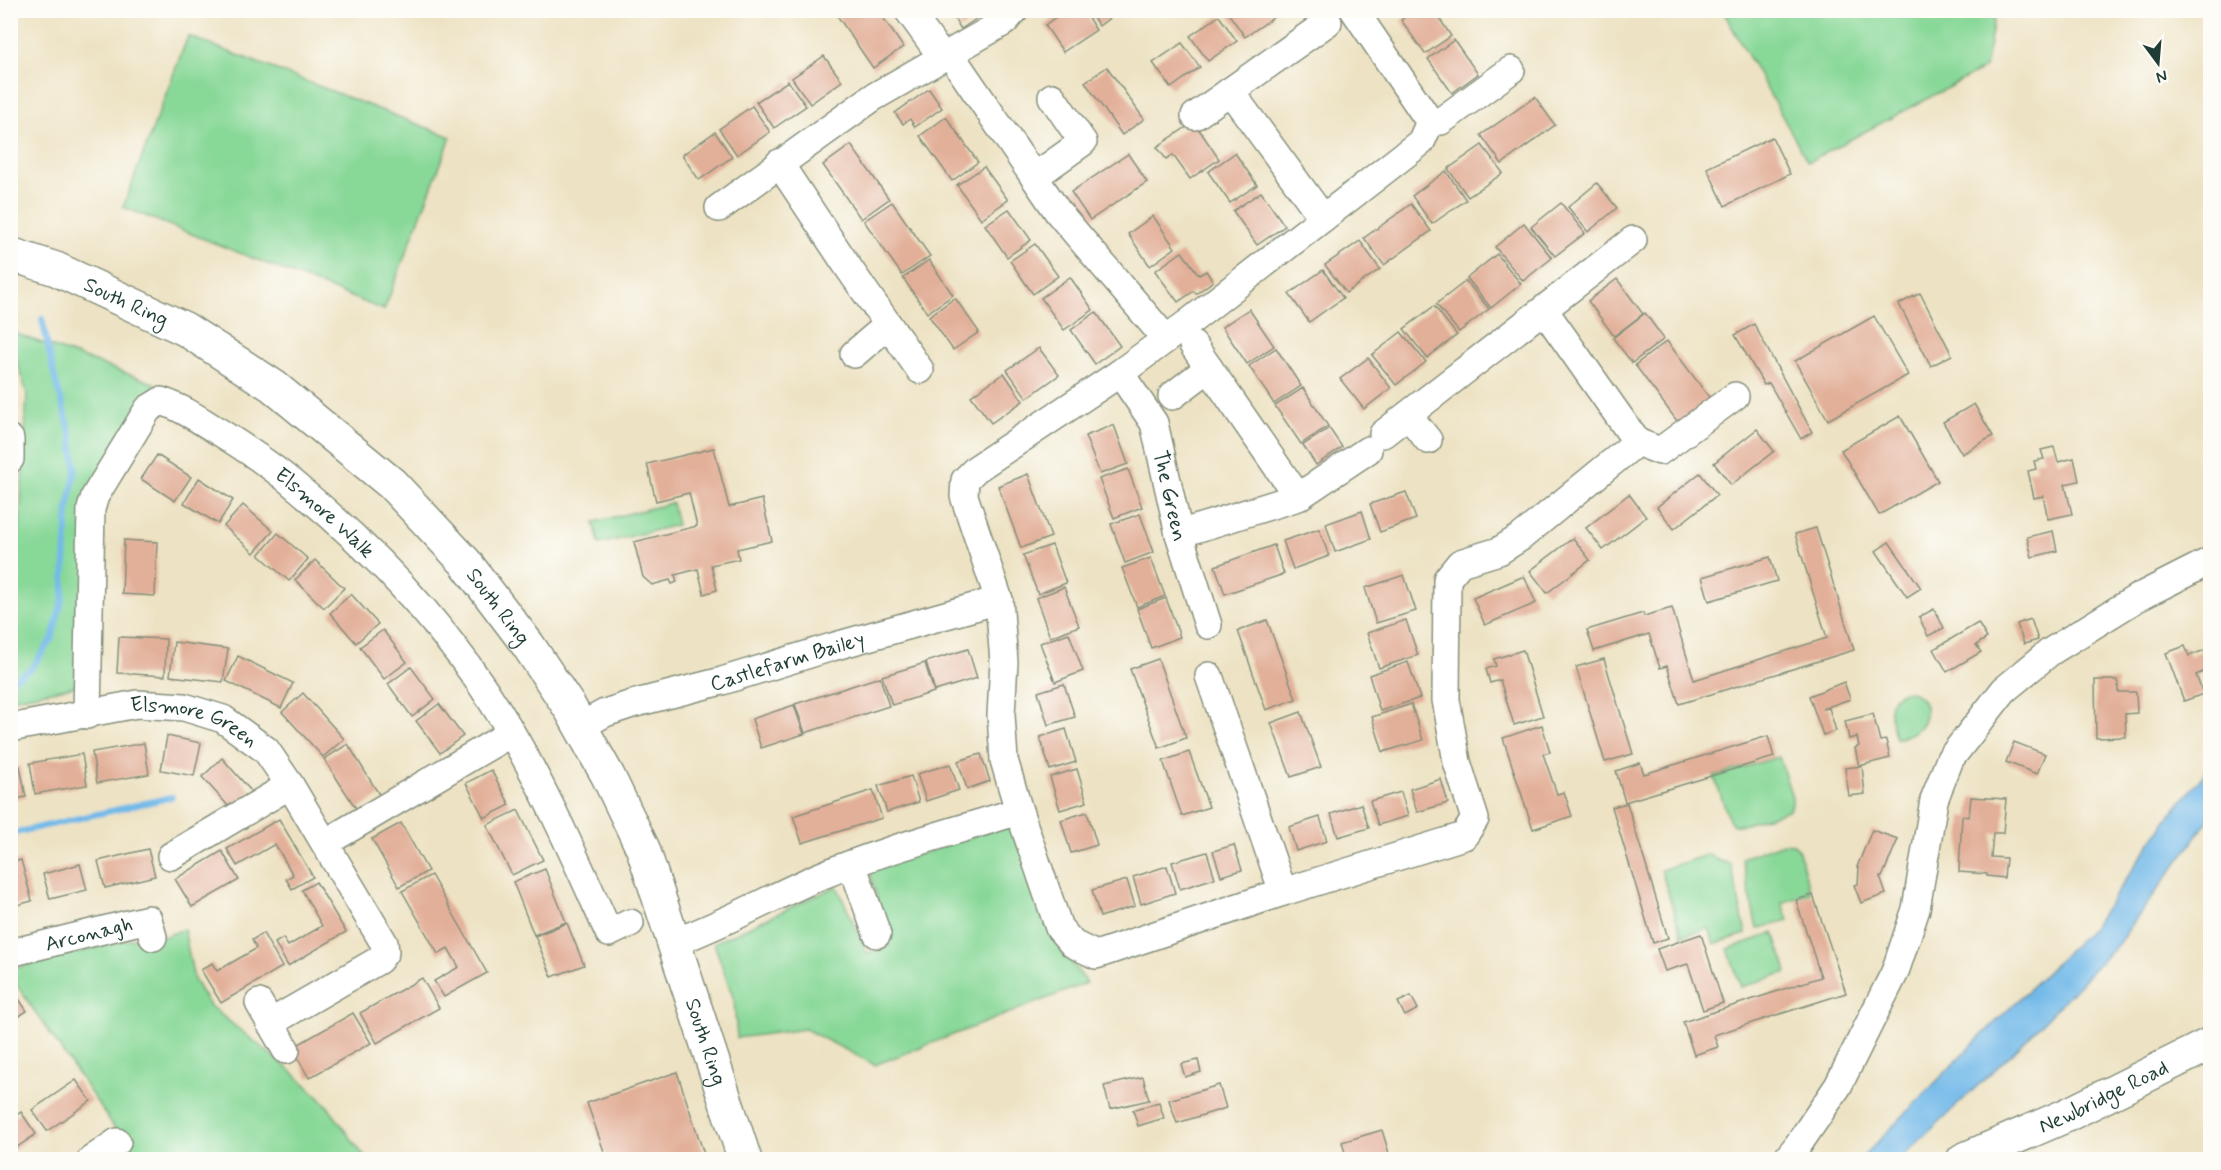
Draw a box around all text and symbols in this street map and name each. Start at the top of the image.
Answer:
north arrow [2128,33,2188,93]
text: N [2154,64,2170,88]
street label: South Ring [79,271,173,335]
street label: The Green [1146,448,1193,545]
street label: Elsmore Walk [269,461,381,565]
street label: South Ring [459,562,536,652]
street label: Castlefarm Bailey [707,626,868,698]
street label: Elsmore Green [128,690,263,755]
street label: Arconagh [42,910,136,959]
street label: South Ring [678,995,733,1090]
street label: Newbridge Road [2035,1054,2173,1141]

